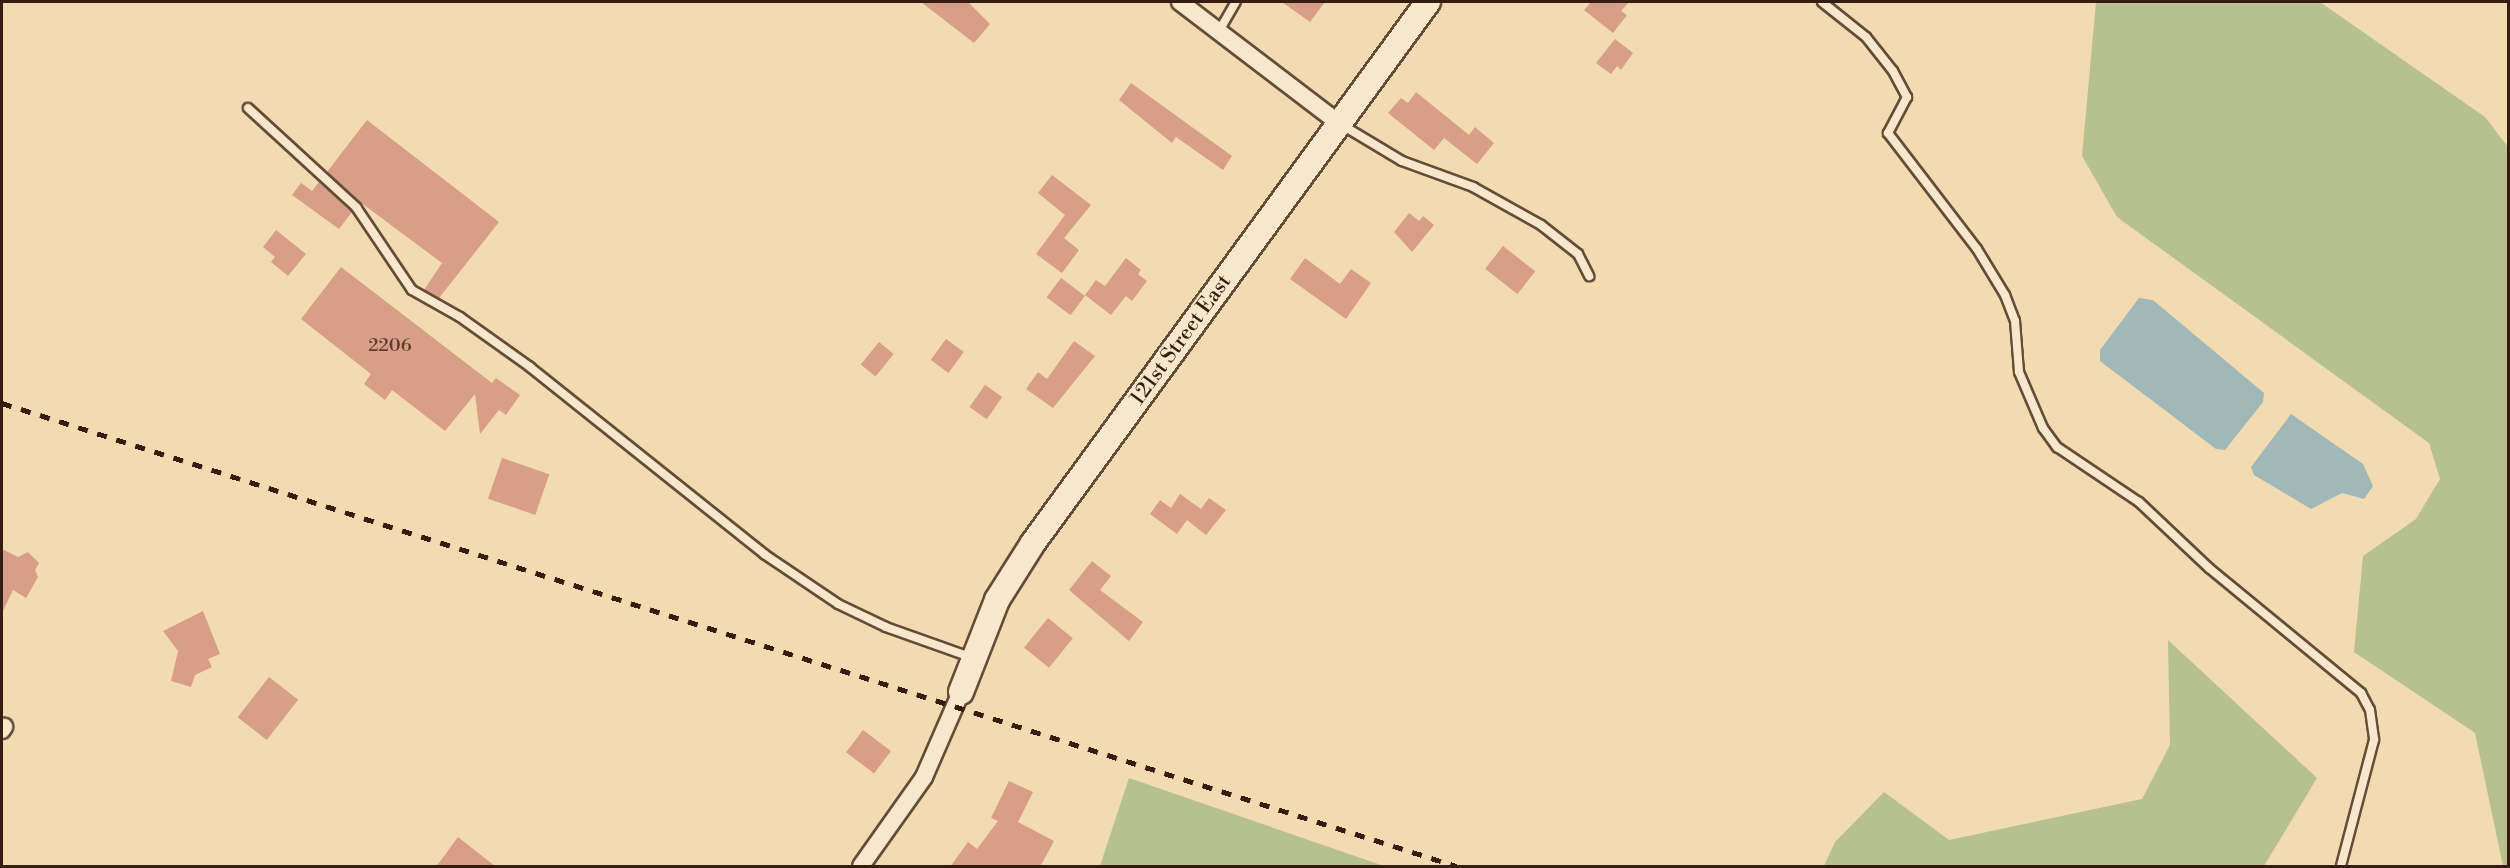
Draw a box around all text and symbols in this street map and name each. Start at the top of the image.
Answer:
street label: 121st Street East [1125,270,1237,410]
house number: 2206 [368,335,412,357]

